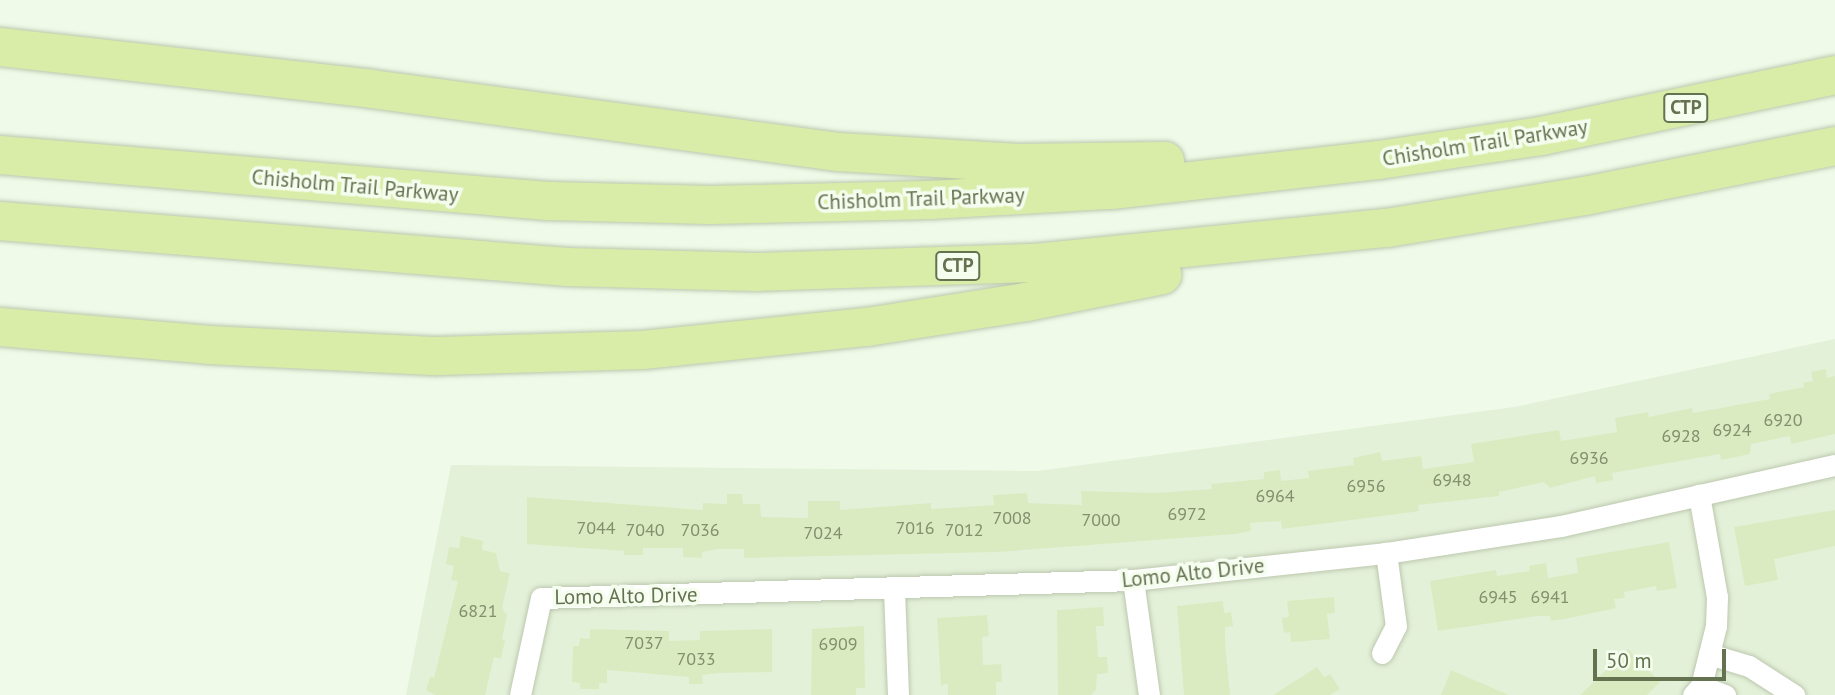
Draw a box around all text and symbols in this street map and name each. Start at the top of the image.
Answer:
road number: CTP [1663,92,1709,124]
street label: Chisholm Trail Parkway [1380,114,1590,172]
street label: Chisholm Trail Parkway [250,164,460,208]
street label: Chisholm Trail Parkway [817,183,1025,215]
road number: CTP [935,250,981,282]
house number: 6920 [1763,409,1803,431]
house number: 6924 [1712,419,1752,441]
house number: 6928 [1661,425,1701,447]
house number: 6936 [1569,447,1609,469]
house number: 6948 [1432,469,1472,491]
house number: 6956 [1346,475,1386,497]
house number: 6964 [1255,485,1295,507]
house number: 6972 [1167,503,1207,525]
house number: 7008 [992,507,1032,529]
house number: 7000 [1081,509,1121,531]
house number: 7044 [576,517,616,539]
house number: 7016 [895,517,935,539]
house number: 7040 [625,519,665,541]
house number: 7036 [680,519,720,541]
house number: 7012 [944,519,984,541]
house number: 7024 [803,522,843,544]
street label: Lomo Alto Drive [1120,553,1266,593]
street label: Lomo Alto Drive [554,582,698,610]
house number: 6945 [1478,586,1518,608]
house number: 6941 [1530,586,1570,608]
house number: 6821 [458,600,498,622]
house number: 7037 [624,632,664,654]
house number: 6909 [818,633,858,655]
scale bar [1597,636,1730,680]
text: 50 m [1606,647,1652,674]
house number: 7033 [676,648,716,670]

